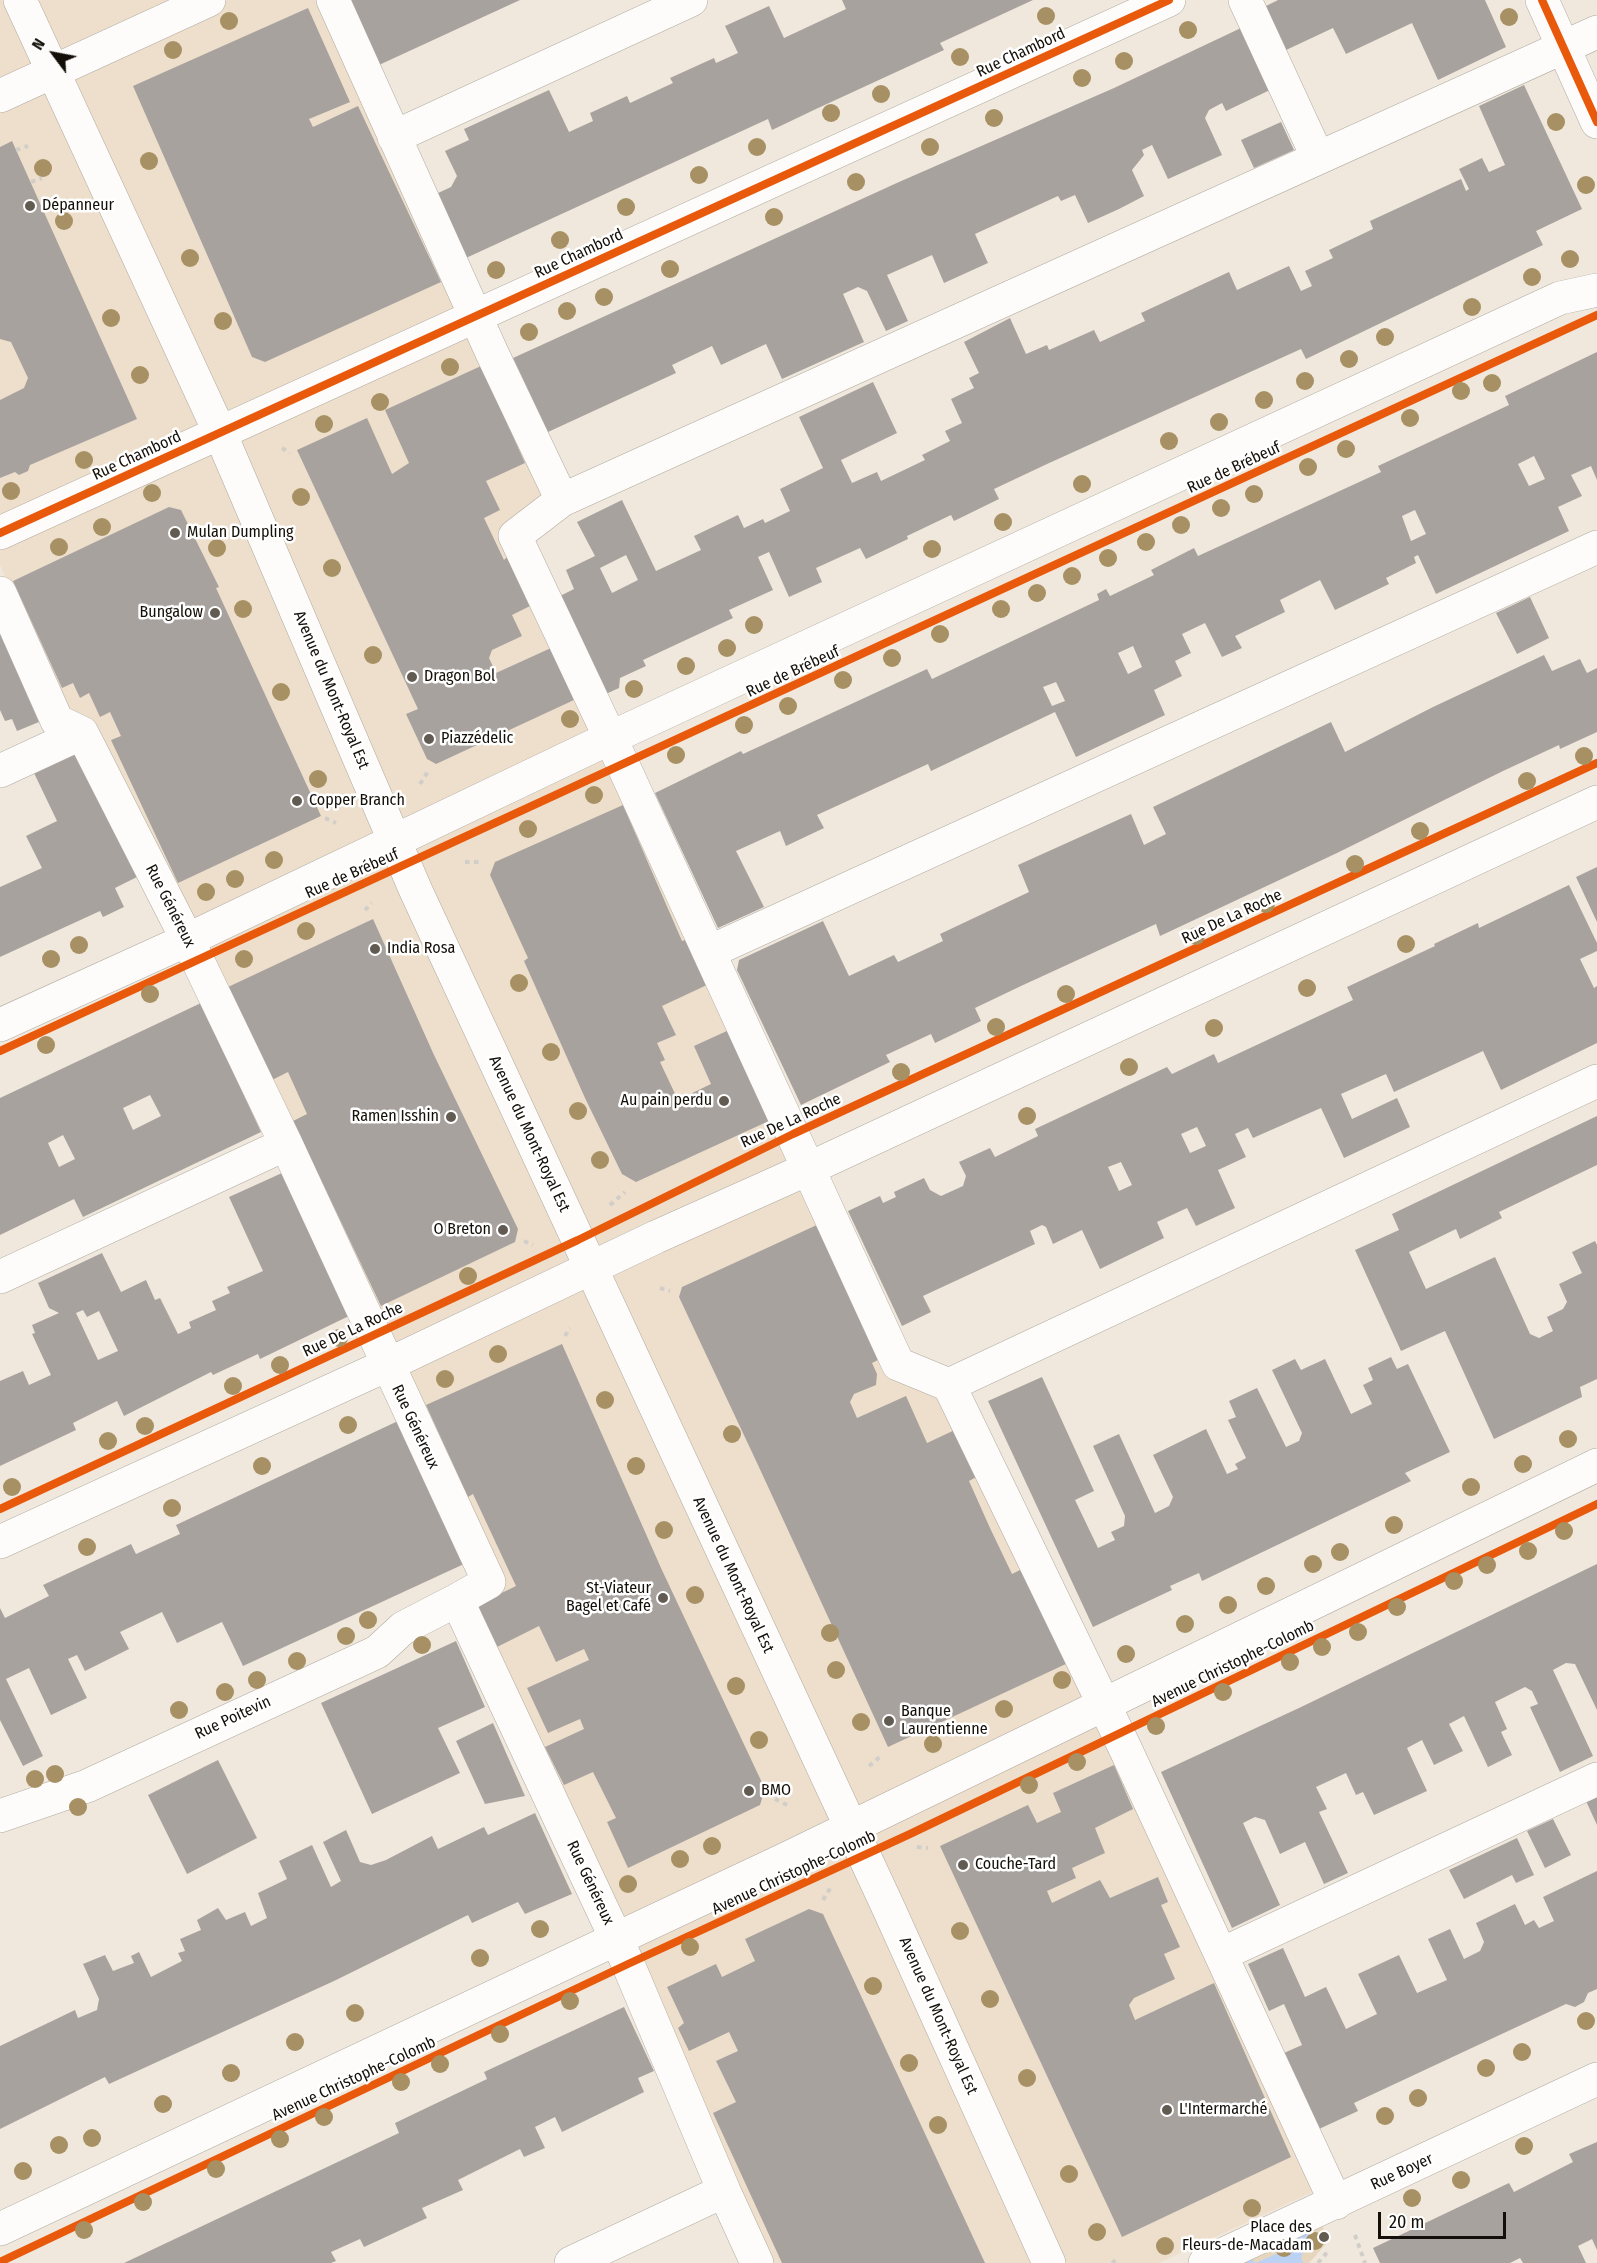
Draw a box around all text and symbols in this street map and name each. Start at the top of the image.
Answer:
north arrow [24,24,84,84]
street label: Rue Chambord [973,24,1069,82]
text: N [28,35,49,53]
place label: Dépanneur [42,196,114,216]
marker: Dépanneur [23,199,37,213]
street label: Rue Chambord [531,225,627,283]
street label: Rue Chambord [89,427,185,485]
street label: Rue de Brébeuf [1184,438,1284,498]
place label: Mulan Dumpling [187,523,294,543]
marker: Mulan Dumpling [168,526,182,540]
place label: Bungalow [140,603,203,623]
marker: Bungalow [208,606,222,620]
street label: Avenue du Mont-Royal Est [289,608,373,772]
street label: Rue de Brébeuf [743,642,843,702]
place label: Dragon Bol [424,667,495,687]
marker: Dragon Bol [405,670,419,684]
place label: Piazzédelic [441,729,513,749]
marker: Piazzédelic [422,732,436,746]
place label: Copper Branch [309,791,405,811]
marker: Copper Branch [290,794,304,808]
street label: Rue de Brébeuf [302,845,402,903]
street label: Rue Généreux [141,861,199,951]
street label: Rue De La Roche [1179,885,1285,949]
place label: India Rosa [387,939,455,959]
marker: India Rosa [368,942,382,956]
street label: Avenue du Mont-Royal Est [484,1053,574,1215]
street label: Rue De La Roche [738,1089,844,1153]
place label: Au pain perdu [621,1091,712,1111]
marker: Au pain perdu [717,1094,731,1108]
place label: Ramen Isshin [352,1107,439,1127]
marker: Ramen Isshin [444,1110,458,1124]
place label: O Breton [434,1220,491,1240]
marker: O Breton [496,1223,510,1237]
street label: Rue De La Roche [300,1298,406,1362]
street label: Rue Généreux [387,1382,443,1472]
street label: Avenue du Mont-Royal Est [688,1494,778,1656]
place label: St-Viateur Bagel et Café [566,1579,651,1617]
marker: St-Viateur Bagel et Café [656,1591,670,1605]
street label: Avenue Christophe-Colomb [1149,1616,1317,1712]
street label: Rue Poitevin [192,1692,274,1744]
place label: Banque Laurentienne [901,1702,988,1740]
marker: Banque Laurentienne [882,1714,896,1728]
place label: BMO [761,1781,791,1801]
marker: BMO [742,1784,756,1798]
street label: Avenue Christophe-Colomb [709,1827,879,1919]
street label: Rue Généreux [562,1838,618,1928]
place label: Couche-Tard [975,1855,1056,1875]
marker: Couche-Tard [956,1858,970,1872]
street label: Avenue du Mont-Royal Est [895,1934,981,2098]
street label: Avenue Christophe-Colomb [269,2033,439,2125]
place label: L'Intermarché [1179,2100,1267,2120]
marker: L'Intermarché [1160,2103,1174,2117]
street label: Rue Boyer [1368,2149,1436,2195]
scale bar [1381,2200,1508,2238]
text: 20 m [1389,2211,1424,2233]
place label: Place des Fleurs-de-Macadam [1182,2218,1312,2256]
marker: Place des Fleurs-de-Macadam [1317,2230,1331,2244]

